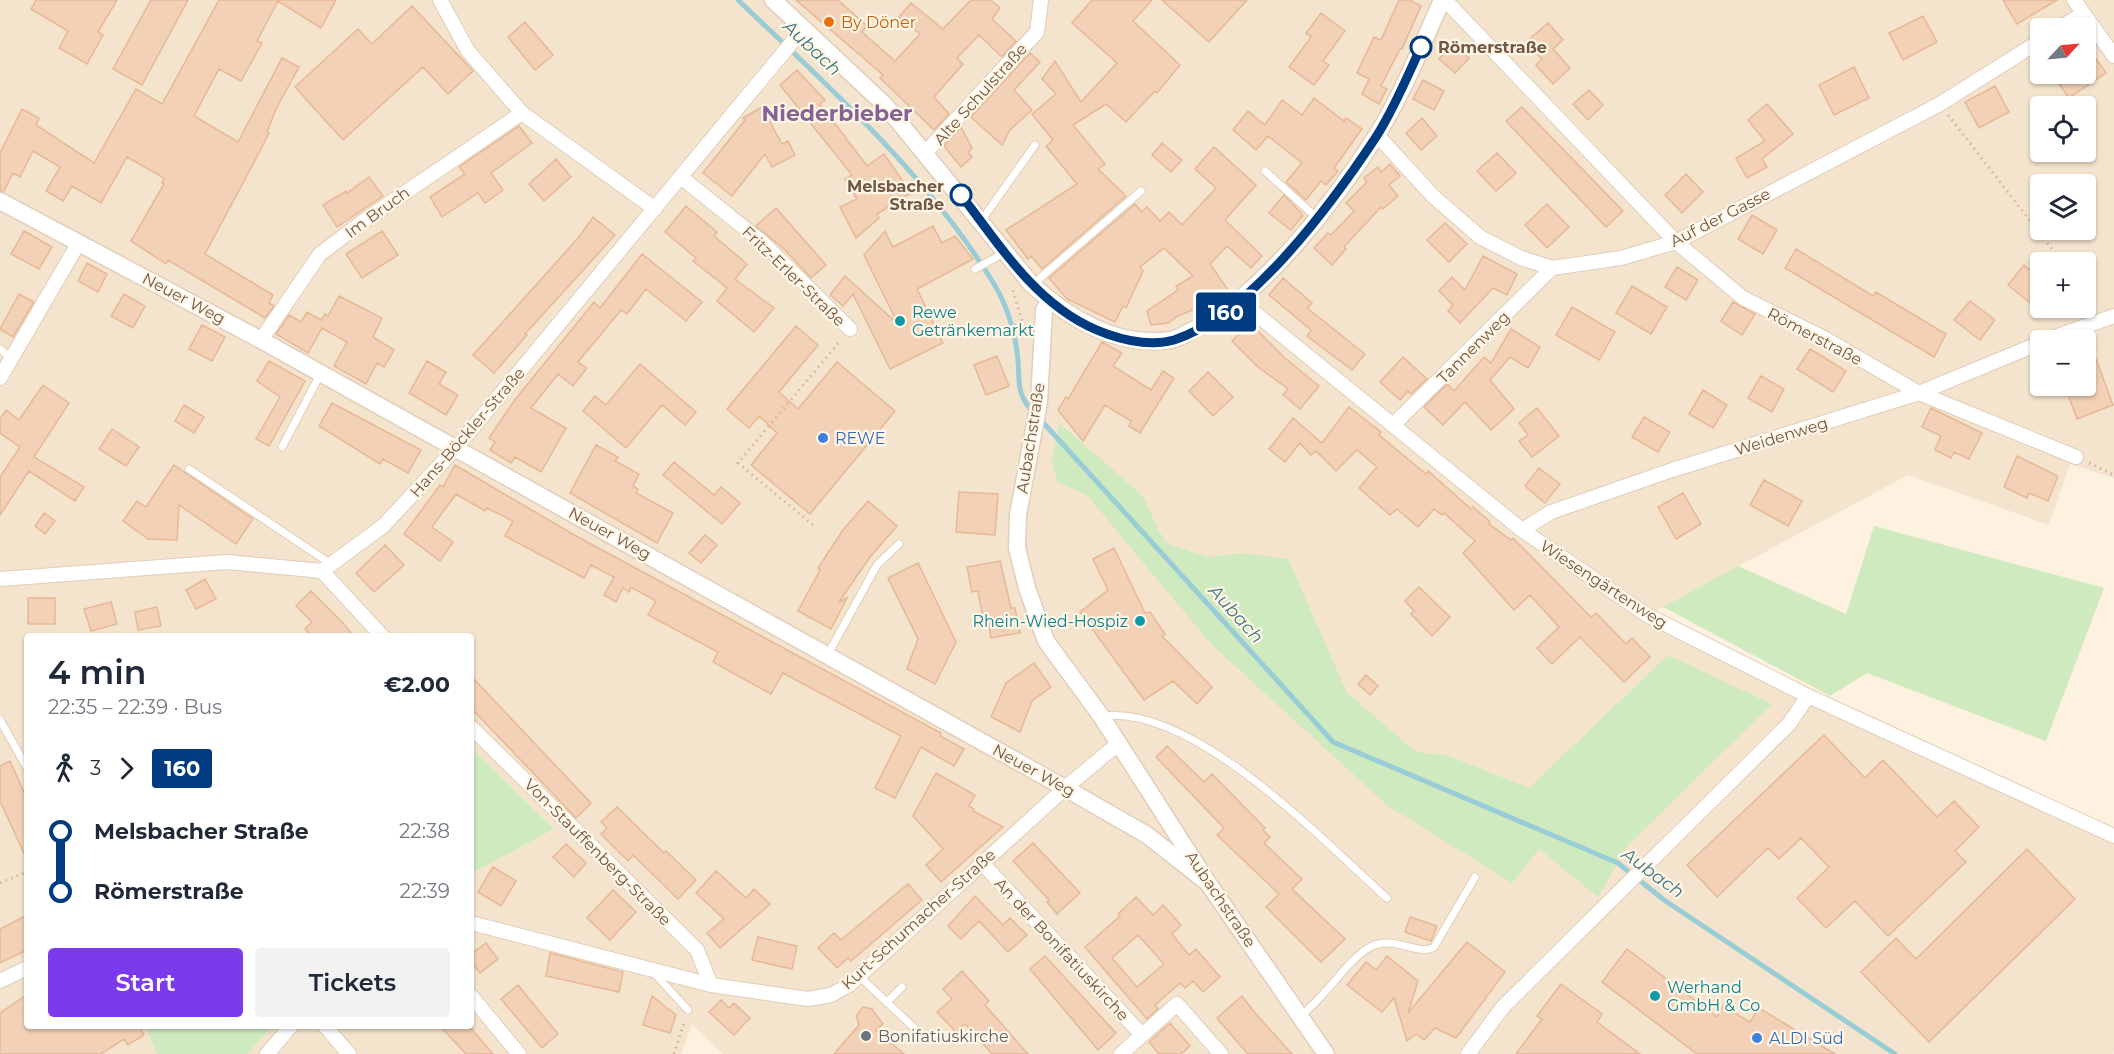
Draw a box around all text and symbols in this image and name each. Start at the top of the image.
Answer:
place label: By Döner [841,13,916,32]
water label: Aubach [778,15,846,80]
marker: By Döner [822,15,836,29]
north arrow [2030,18,2096,84]
map controls [2030,18,2096,396]
marker: Römerstraße [1410,36,1432,58]
place label: Römerstraße [1438,38,1547,57]
street label: Alte Schulstraße [930,40,1031,149]
button: locate [2030,96,2096,162]
district label: Niederbieber [761,100,913,127]
button: layers [2030,174,2096,240]
place label: Melsbacher Straße [847,177,944,214]
street label: Im Bruch [341,183,413,242]
marker: Melsbacher Straße [950,184,972,206]
street label: Auf der Gasse [1667,184,1773,251]
street label: Fritz-Erler-Straße [738,222,849,330]
button: + [2030,252,2096,318]
street label: Neuer Weg [139,269,228,328]
line badge: 160 [1192,292,1260,332]
text: 160 [1208,300,1244,325]
place label: Rewe Getränkemarkt [912,303,1035,340]
street label: Römerstraße [1764,304,1865,369]
street label: Tannenweg [1433,307,1514,388]
marker: Rewe Getränkemarkt [893,314,907,328]
button: − [2030,330,2096,396]
street label: Hans-Böckler-Straße [406,364,529,501]
street label: Aubachstraße [1012,381,1049,495]
street label: Weidenweg [1732,413,1830,460]
place label: REWE [835,429,885,448]
marker: REWE [816,431,830,445]
street label: Neuer Weg [565,503,654,564]
street label: Wiesengärtenweg [1537,536,1671,633]
water label: Aubach [1203,579,1268,648]
place label: Rhein-Wied-Hospiz [972,612,1128,631]
marker: Rhein-Wied-Hospiz [1133,614,1147,628]
text: 4 min [48,652,146,692]
text: €2.00 [384,671,450,698]
text: 22:35 – 22:39 · Bus [48,695,222,719]
street label: Neuer Weg [989,740,1078,801]
icon: walk [48,752,81,785]
icon: forward [110,752,143,785]
text: 3 [90,756,101,780]
text: 160 [164,756,200,781]
street label: Von-Stauffenberg-Straße [520,775,675,930]
text: Melsbacher Straße [94,818,309,845]
text: 22:38 [399,819,450,843]
water label: Aubach [1617,843,1688,903]
street label: Kurt-Schumacher-Straße [837,845,999,994]
street label: Aubachstraße [1181,848,1260,951]
street label: An der Bonifatiuskirche [990,874,1133,1025]
text: Römerstraße [94,878,244,905]
text: 22:39 [400,879,450,903]
button: Start [48,948,243,1017]
button: Tickets [255,948,450,1017]
place label: Werhand GmbH & Co [1667,978,1760,1015]
marker: Werhand GmbH & Co [1648,989,1662,1003]
place label: Bonifatiuskirche [878,1027,1009,1046]
marker: Bonifatiuskirche [859,1029,873,1043]
place label: ALDI Süd [1769,1029,1844,1048]
marker: ALDI Süd [1750,1031,1764,1045]

